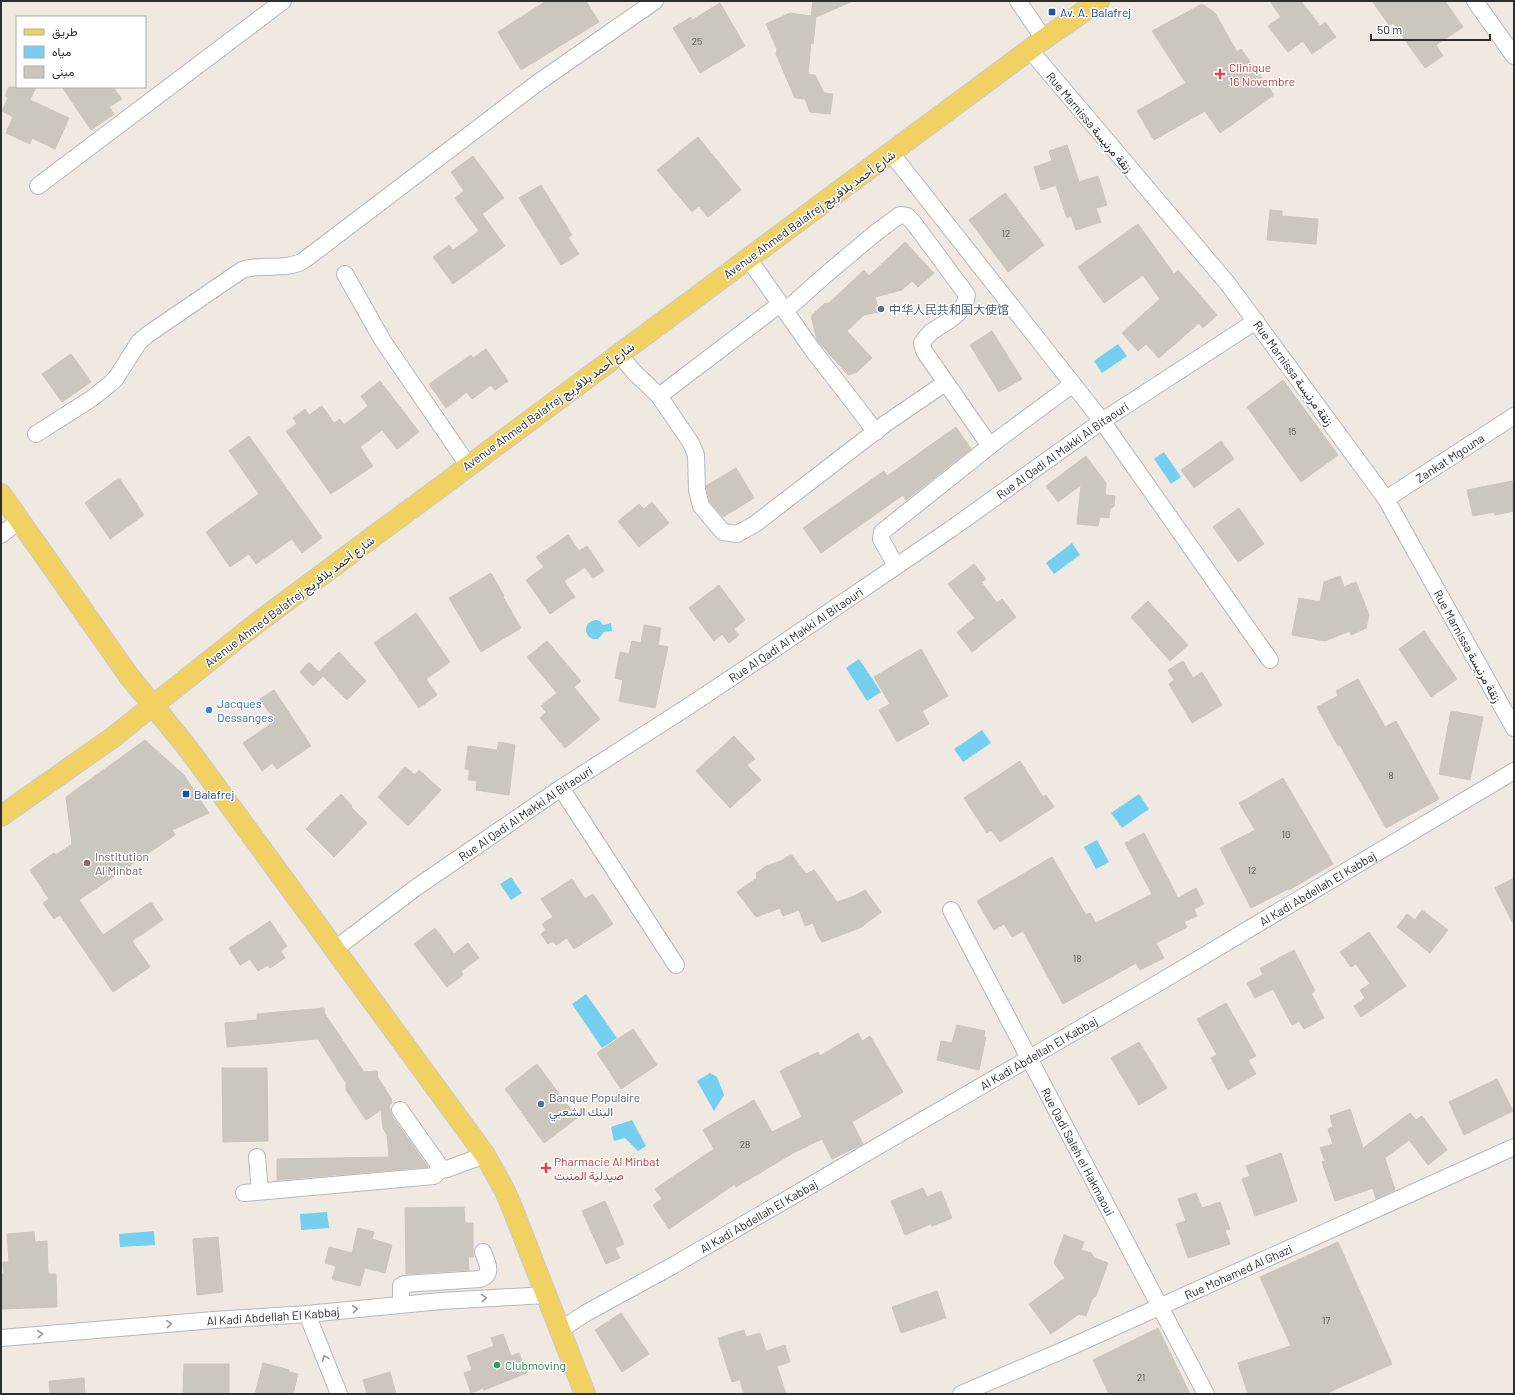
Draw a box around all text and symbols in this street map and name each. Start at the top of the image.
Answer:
place label: Av. A. Balafrej [1060,5,1131,19]
marker: Av. A. Balafrej [1047,7,1057,17]
legend [16,16,146,88]
scale bar [1371,16,1490,42]
text: 50 m [1377,22,1402,36]
text: طريق [52,24,78,40]
house number: 25 [692,35,702,47]
text: مياه [52,44,71,59]
place label: Clinique 16 Novembre [1229,60,1295,88]
text: مبنى [52,64,74,80]
marker: Clinique 16 Novembre [1214,68,1226,80]
street label: Rue Marnissa زنقة مرنيسة [1042,69,1136,176]
street label: Avenue Ahmed Balafrej شارع أحمد بلافريج [720,147,899,283]
house number: 12 [1002,227,1010,239]
place label: 中华人民共和国大使馆 [889,302,1009,316]
marker: 中华人民共和国大使馆 [876,304,886,314]
street label: Rue Marnissa زنقة مرنيسة [1249,318,1337,430]
street label: Avenue Ahmed Balafrej شارع أحمد بلافريج [459,339,638,475]
street label: Rue Al Qadi Al Makki Al Bitaouri [993,399,1131,502]
house number: 15 [1288,425,1296,437]
street label: Zankat Mgouna [1413,430,1487,485]
street label: Avenue Ahmed Balafrej شارع أحمد بلافريج [201,533,378,672]
street label: Rue Al Qadi Al Makki Al Bitaouri [726,584,865,685]
street label: Rue Marnissa زنقة مرنيسة [1429,587,1505,706]
place label: Jacques Dessanges [217,696,273,724]
marker: Jacques Dessanges [204,705,214,715]
street label: Rue Al Qadi Al Makki Al Bitaouri [456,763,595,863]
house number: 8 [1388,769,1394,781]
place label: Balafrej [194,787,234,801]
marker: Balafrej [181,789,191,799]
house number: 10 [1281,828,1291,840]
street label: Al Kadi Abdellah El Kabbaj [1257,848,1378,928]
place label: Institution Al Minbat [95,849,149,877]
marker: Institution Al Minbat [82,858,92,868]
house number: 12 [1248,864,1256,876]
house number: 18 [1073,952,1081,964]
street label: Al Kadi Abdellah El Kabbaj [977,1013,1100,1092]
street label: Rue Qadi Saleh el Hakmaoui [1039,1085,1118,1218]
place label: Banque Populaire البنك الشعبي [549,1090,640,1122]
marker: Banque Populaire البنك الشعبي [536,1099,546,1109]
house number: 28 [740,1138,750,1150]
place label: Pharmacie Al Minbat صيدلية المنبت [554,1154,660,1183]
marker: Pharmacie Al Minbat صيدلية المنبت [541,1163,551,1173]
street label: Al Kadi Abdellah El Kabbaj [697,1176,820,1255]
street label: Rue Mohamed Al Ghazi [1182,1241,1294,1302]
one-way arrow [481,1294,487,1303]
street label: Al Kadi Abdellah El Kabbaj [206,1304,340,1328]
one-way arrow [352,1305,358,1314]
house number: 17 [1322,1314,1330,1326]
one-way arrow [166,1319,172,1328]
one-way arrow [37,1330,43,1339]
one-way arrow [322,1354,330,1362]
place label: Clubmoving [505,1358,566,1372]
marker: Clubmoving [492,1360,502,1370]
house number: 21 [1137,1371,1145,1383]

